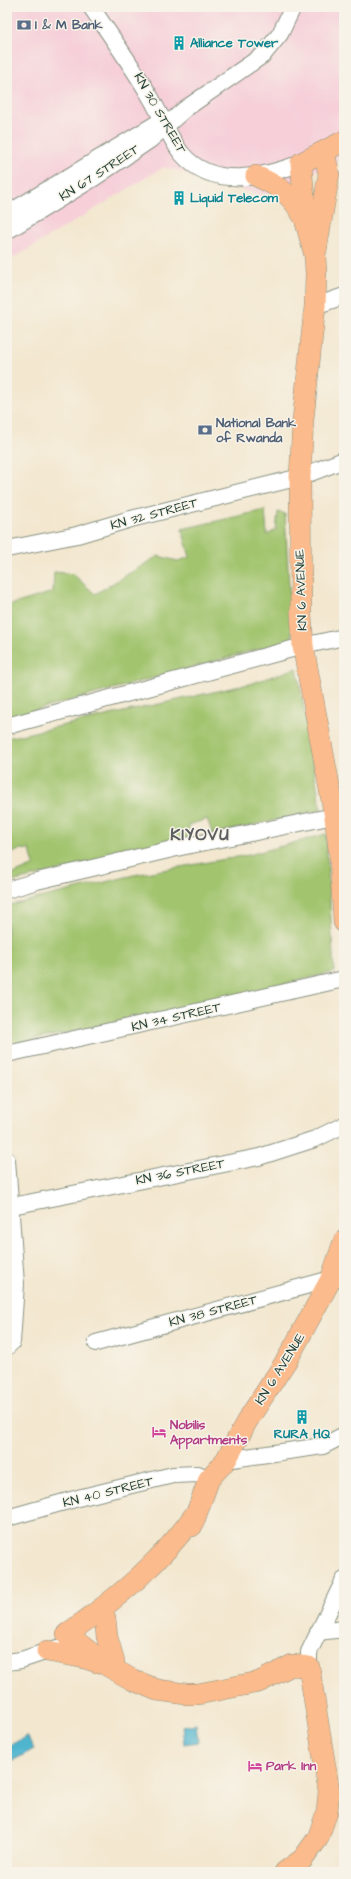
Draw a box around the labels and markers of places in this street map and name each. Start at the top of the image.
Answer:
place label: I & M Bank [35,16,103,34]
bank icon: I & M Bank [16,17,32,33]
place label: Alliance Tower [190,34,279,52]
building icon: Alliance Tower [171,35,187,51]
place label: Liquid Telecom [190,189,279,208]
building icon: Liquid Telecom [171,190,187,206]
place label: National Bank of Rwanda [216,414,297,447]
bank icon: National Bank of Rwanda [197,422,213,438]
building icon: RURA HQ [294,1409,310,1425]
place label: Nobilis Appartments [170,1416,248,1450]
hotel icon: Nobilis Appartments [151,1424,167,1440]
place label: RURA HQ [274,1425,331,1443]
place label: Park Inn [266,1757,317,1775]
hotel icon: Park Inn [247,1758,263,1774]

